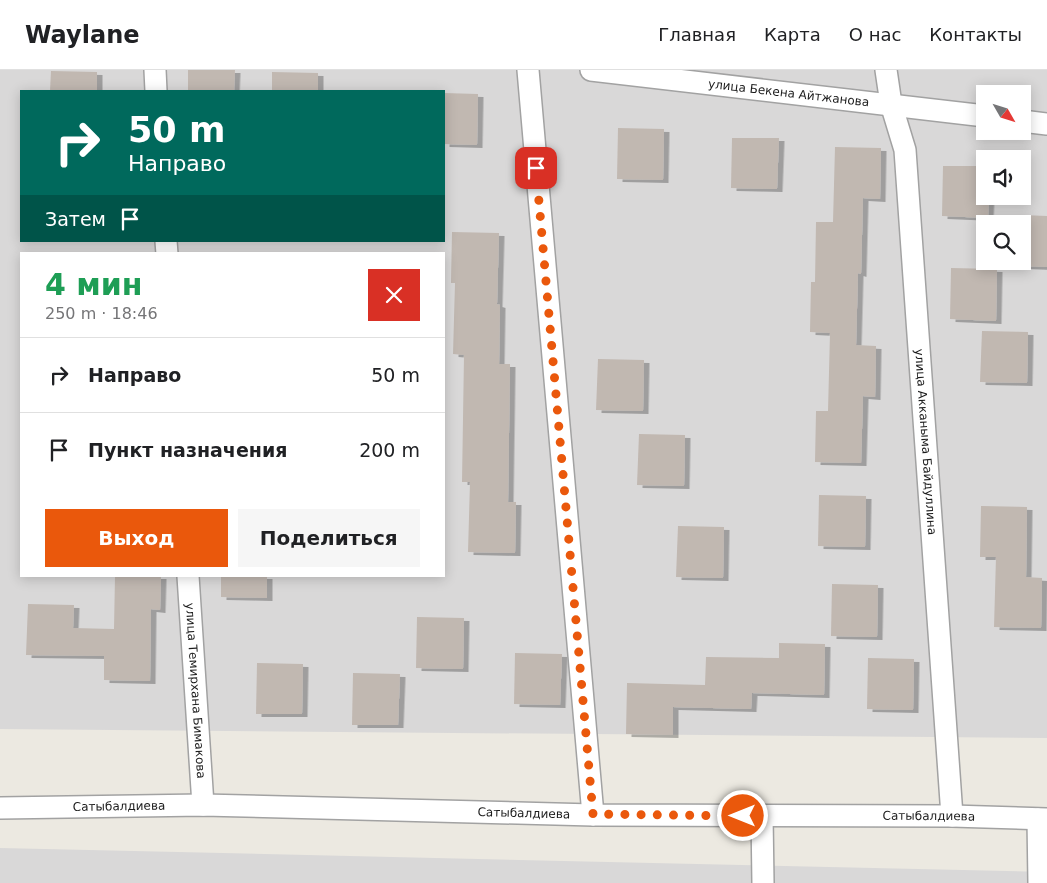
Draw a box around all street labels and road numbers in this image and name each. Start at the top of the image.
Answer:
street label: улица Бекена Айтжанова [707,77,870,109]
street label: улица Акканыма Байдуллина [912,348,939,535]
street label: улица Темирхана Бимакова [183,602,208,779]
street label: Сатыбалдиева [73,799,165,814]
street label: Сатыбалдиева [477,805,570,821]
street label: Сатыбалдиева [883,809,975,824]

